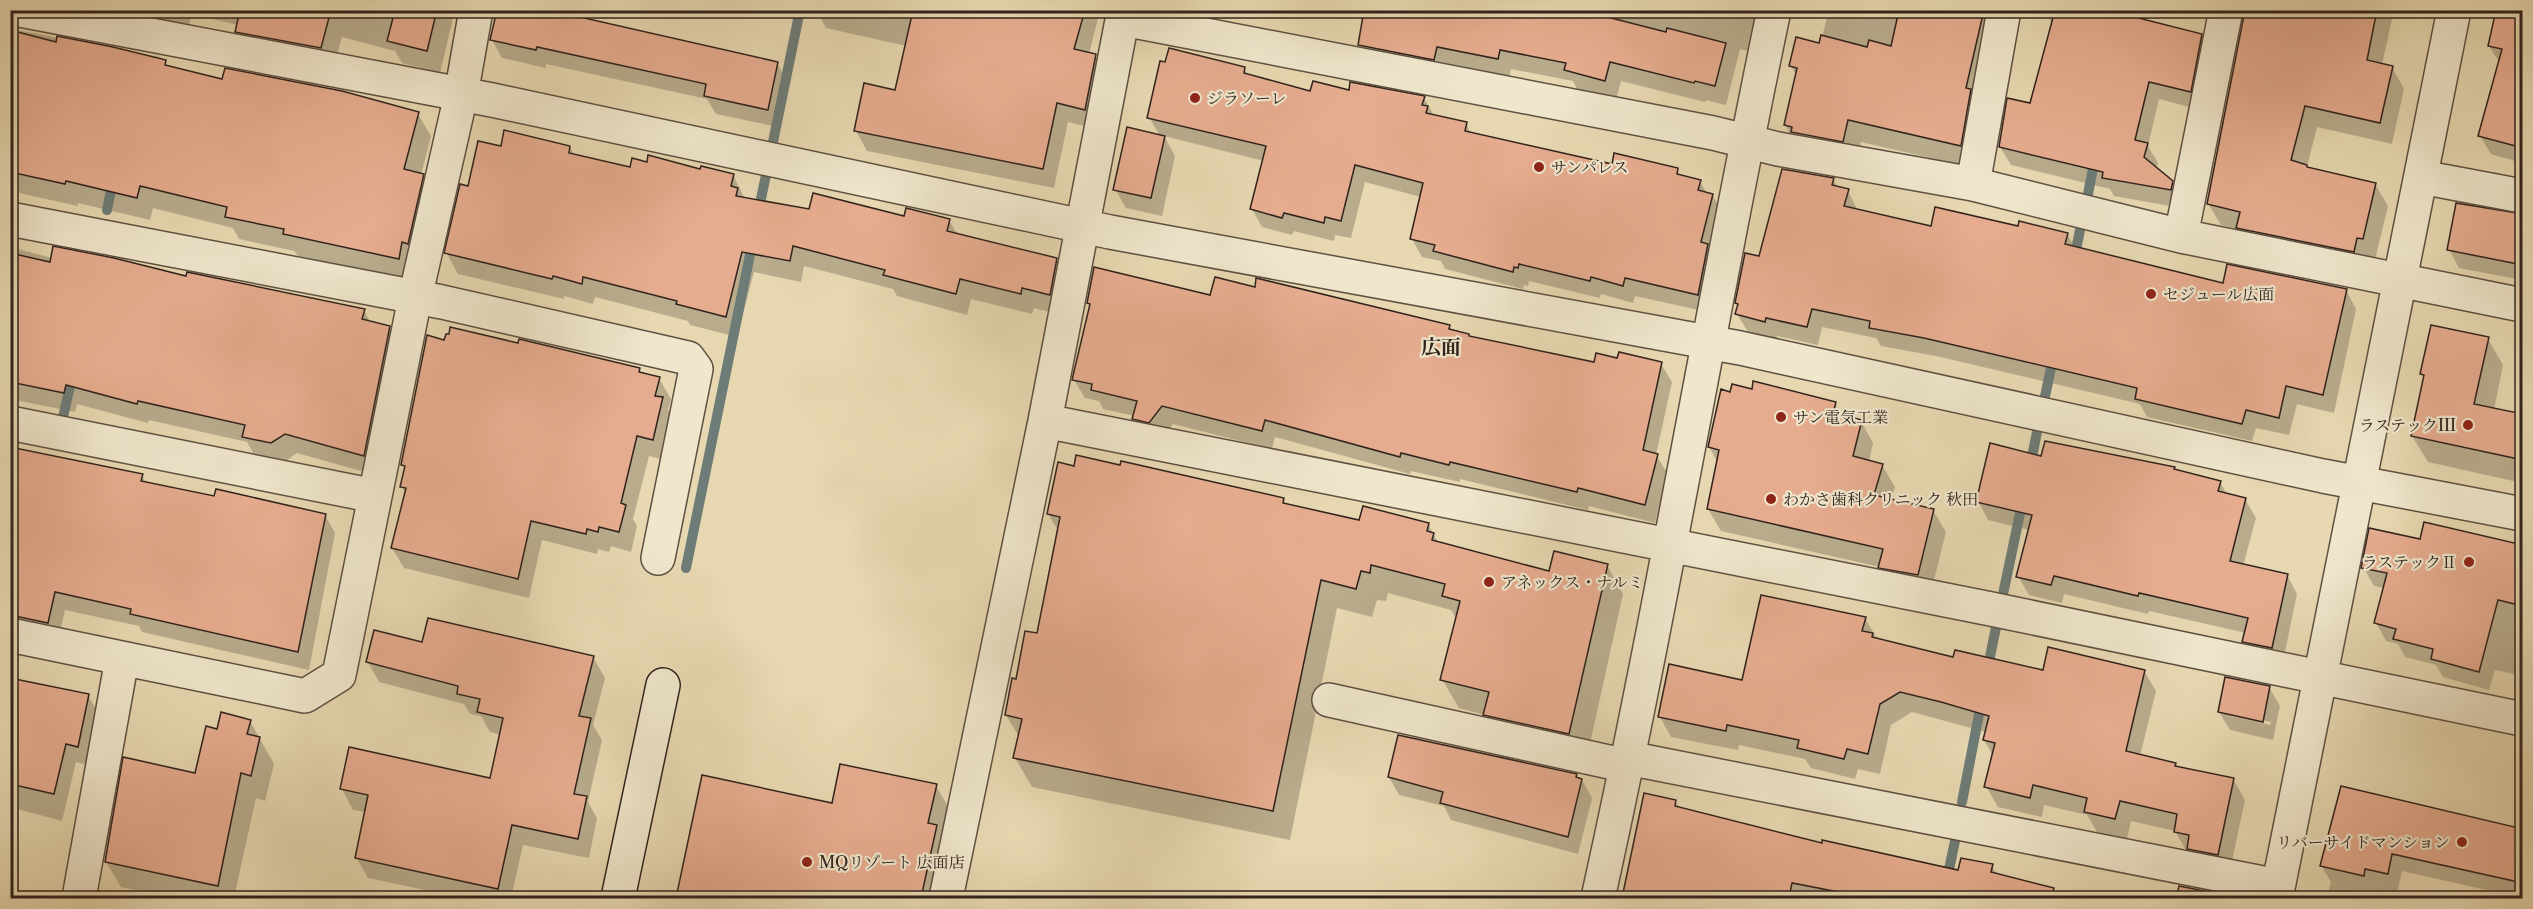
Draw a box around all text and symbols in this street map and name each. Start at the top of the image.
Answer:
place label: ジラソーレ [1207,88,1287,108]
marker: ジラソーレ [1188,91,1202,105]
place label: サンパレス [1551,157,1629,177]
marker: サンパレス [1532,160,1546,174]
place label: セジュール広面 [2163,284,2274,304]
marker: セジュール広面 [2144,287,2158,301]
district label: 広面 [1421,335,1461,359]
place label: サン電気工業 [1793,407,1888,427]
marker: サン電気工業 [1774,410,1788,424]
place label: ラステックIII [2359,415,2456,435]
marker: ラステックIII [2461,418,2475,432]
place label: わかさ歯科クリニック 秋田 [1783,489,1978,509]
marker: わかさ歯科クリニック 秋田 [1764,492,1778,506]
place label: ラステックⅡ [2362,552,2457,572]
marker: ラステックⅡ [2462,555,2476,569]
place label: アネックス・ナルミ [1501,572,1643,592]
marker: アネックス・ナルミ [1482,575,1496,589]
place label: リバーサイドマンション [2276,832,2450,852]
marker: リバーサイドマンション [2455,835,2469,849]
place label: MQリゾート 広面店 [819,852,965,872]
marker: MQリゾート 広面店 [800,855,814,869]

